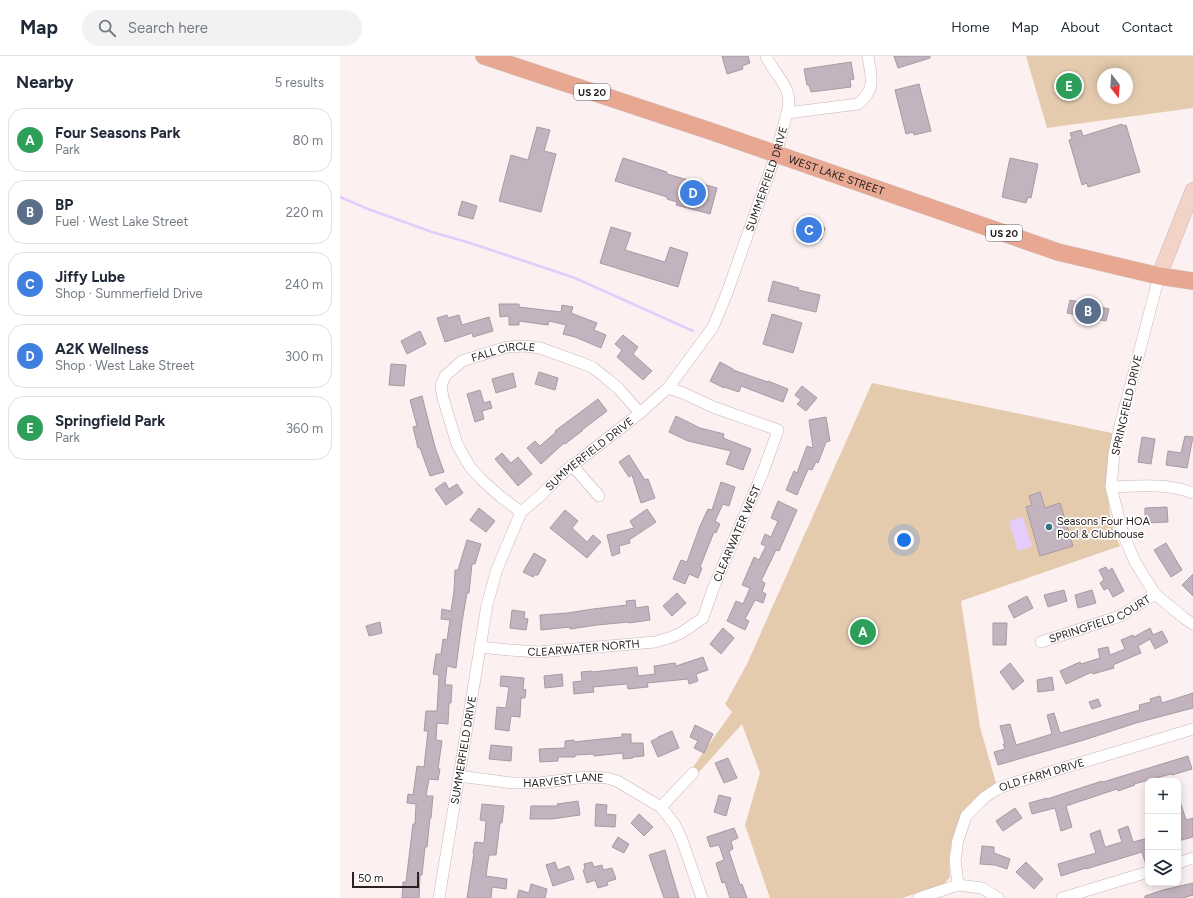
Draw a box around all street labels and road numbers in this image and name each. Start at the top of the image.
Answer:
road number: US 20 [574,84,610,100]
street label: SUMMERFIELD DRIVE [743,125,790,233]
street label: WEST LAKE STREET [787,152,886,198]
road number: US 20 [986,225,1022,241]
street label: FALL CIRCLE [470,339,536,364]
street label: SPRINGFIELD DRIVE [1109,353,1145,457]
street label: SUMMERFIELD DRIVE [543,414,636,493]
street label: CLEARWATER WEST [710,483,763,584]
street label: SPRINGFIELD COURT [1047,592,1152,645]
street label: CLEARWATER NORTH [527,637,640,659]
street label: SUMMERFIELD DRIVE [448,695,479,805]
street label: OLD FARM DRIVE [997,756,1086,794]
street label: HARVEST LANE [523,770,604,790]

